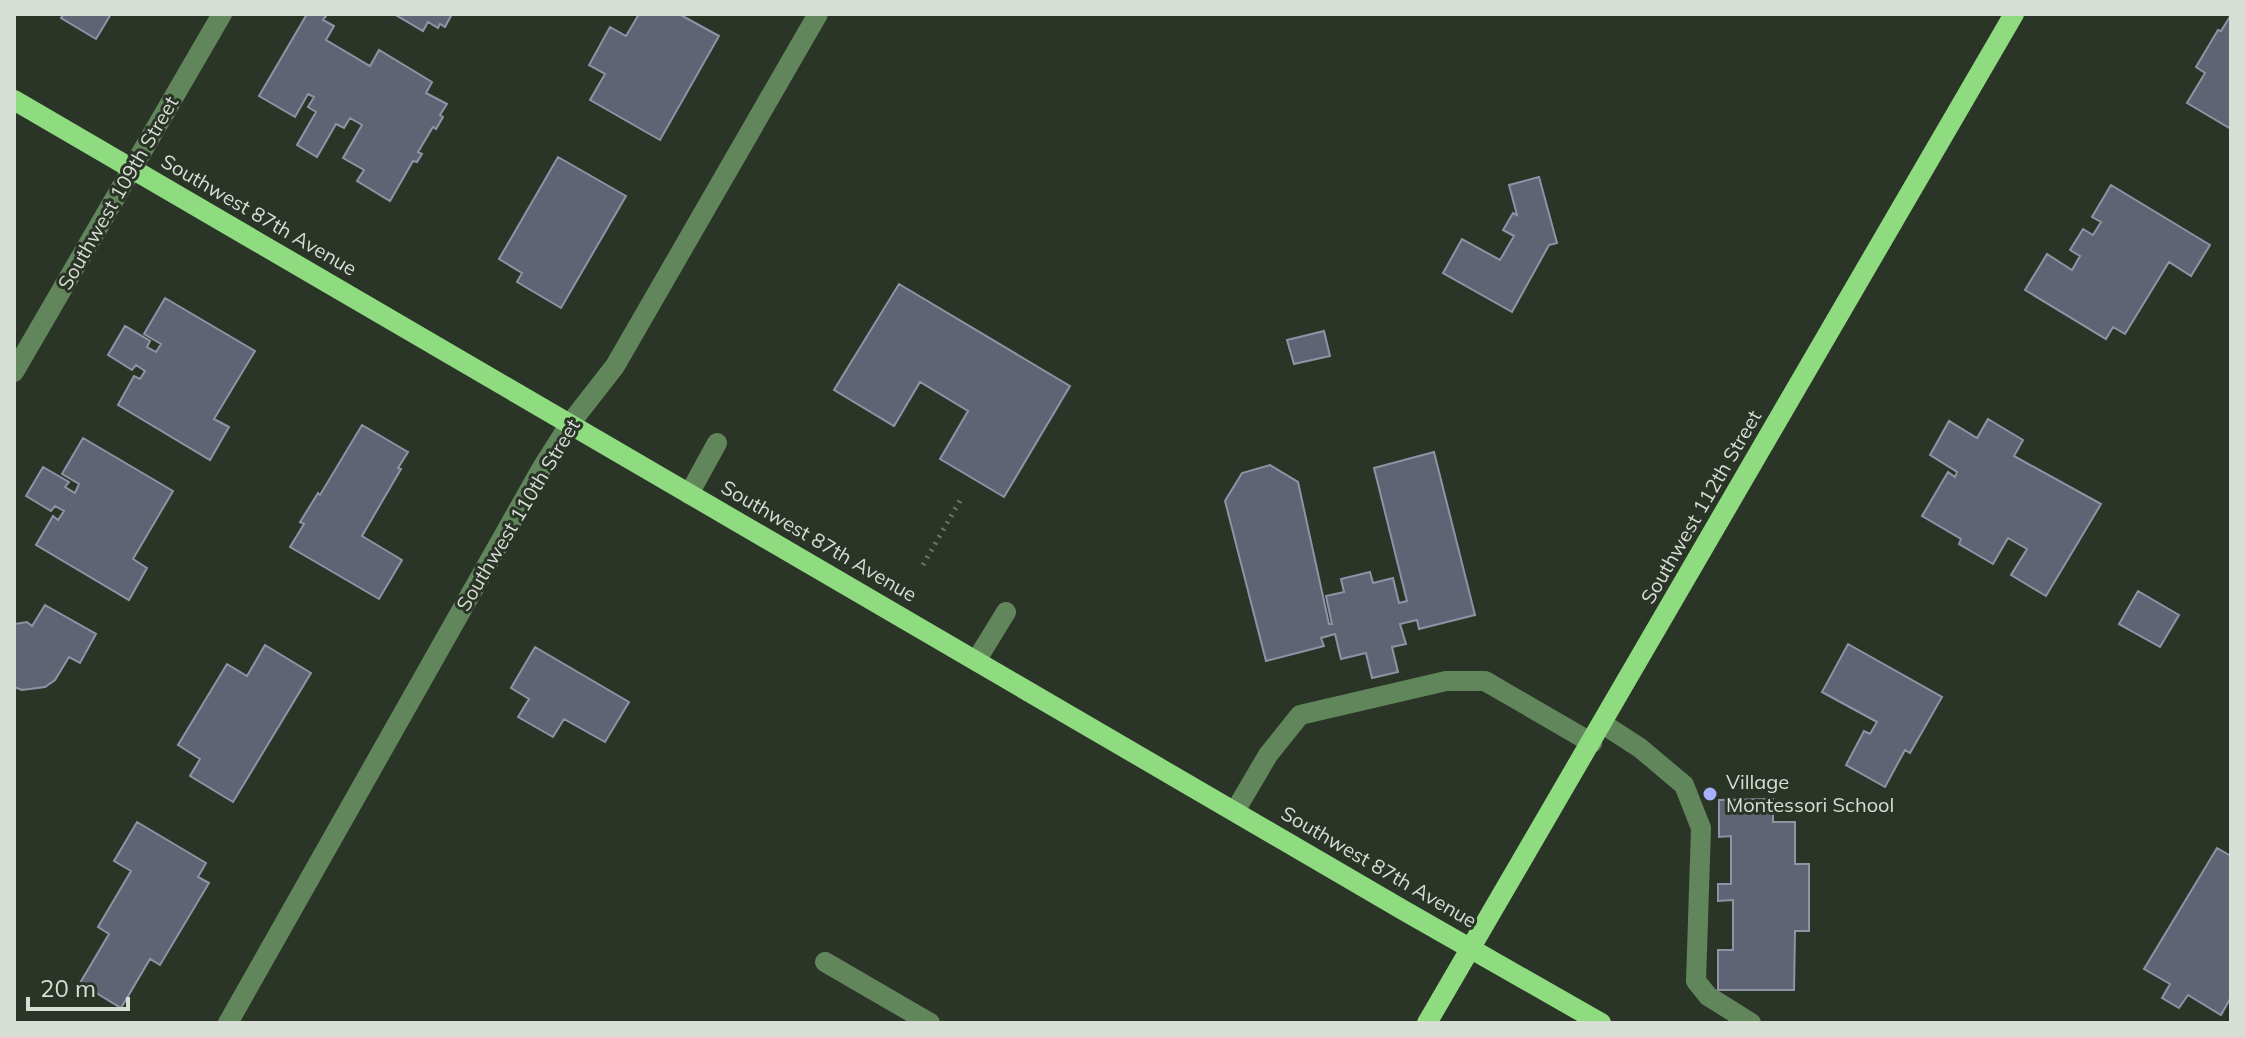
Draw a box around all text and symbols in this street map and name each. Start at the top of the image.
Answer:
street label: Southwest 109th Street [52,91,183,294]
street label: Southwest 87th Avenue [157,148,362,281]
street label: Southwest 112th Street [1635,405,1766,608]
street label: Southwest 110th Street [450,414,585,615]
street label: Southwest 87th Avenue [717,474,922,607]
place label: Village Montessori School [1726,769,1894,817]
marker: Village Montessori School [1701,785,1719,803]
street label: Southwest 87th Avenue [1277,800,1482,933]
scale bar [28,961,128,1011]
text: 20 m [40,973,96,1003]

